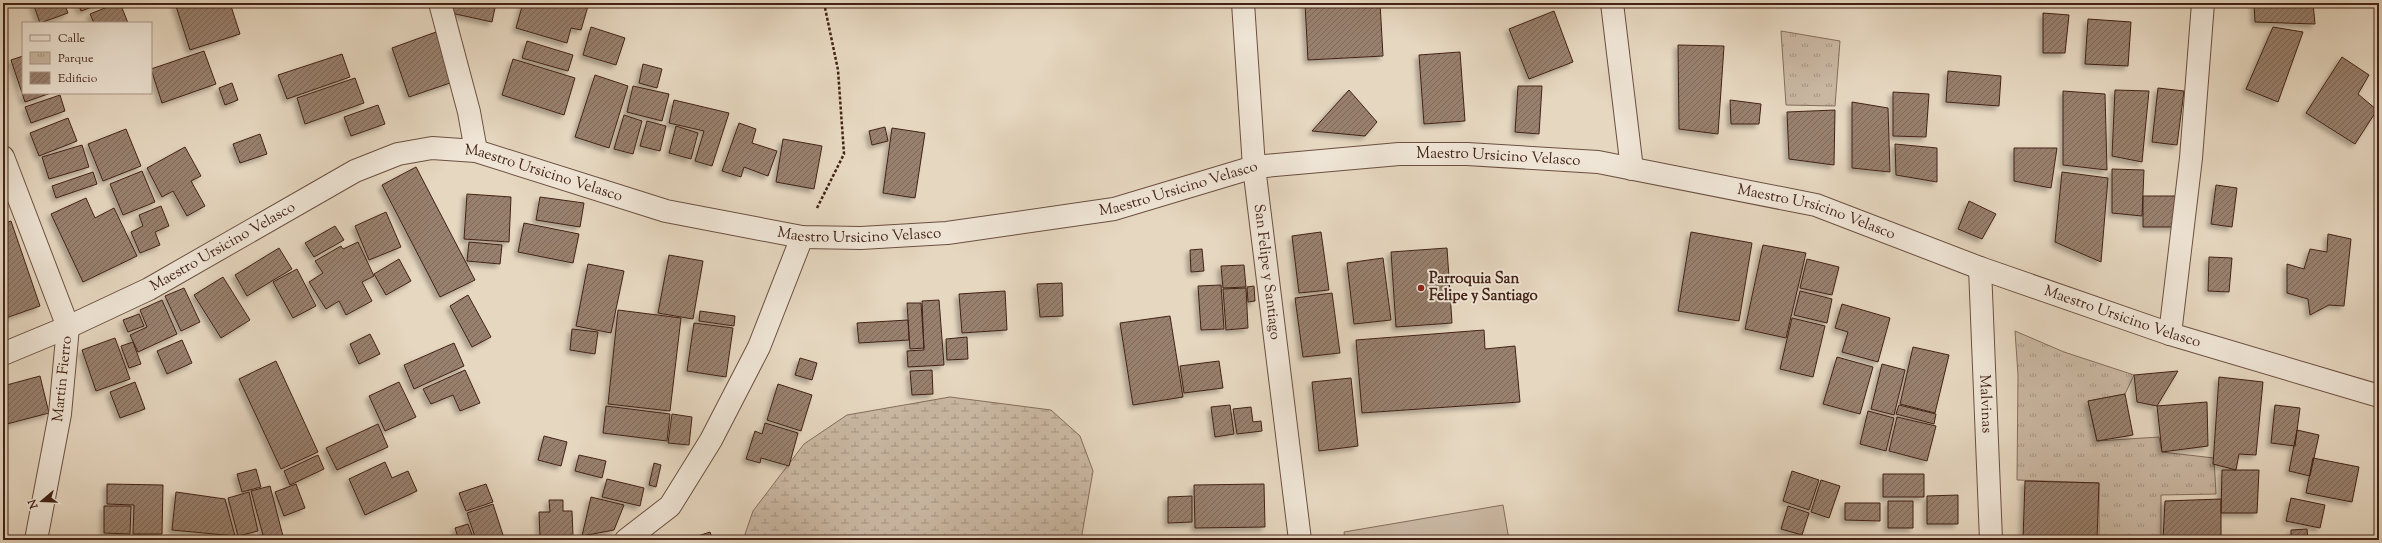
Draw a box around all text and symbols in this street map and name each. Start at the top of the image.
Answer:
legend [22,22,152,94]
text: Calle [58,30,86,48]
text: Parque [58,50,94,68]
text: Edificio [58,70,98,88]
street label: Maestro Ursicino Velasco [464,140,625,207]
street label: Maestro Ursicino Velasco [1416,144,1581,171]
street label: Maestro Ursicino Velasco [1098,156,1260,222]
street label: Maestro Ursicino Velasco [1735,179,1898,245]
street label: Maestro Ursicino Velasco [146,197,299,297]
street label: San Felipe y Santiago [1248,203,1286,341]
street label: Maestro Ursicino Velasco [775,222,942,249]
place label: Parroquia San Felipe y Santiago [1429,269,1538,307]
street label: Maestro Ursicino Velasco [2041,280,2203,353]
marker: Parroquia San Felipe y Santiago [1416,283,1426,293]
street label: Martin Fierro [48,335,78,423]
street label: Malvinas [1974,374,1997,434]
north arrow [22,481,62,521]
text: N [24,497,43,512]

